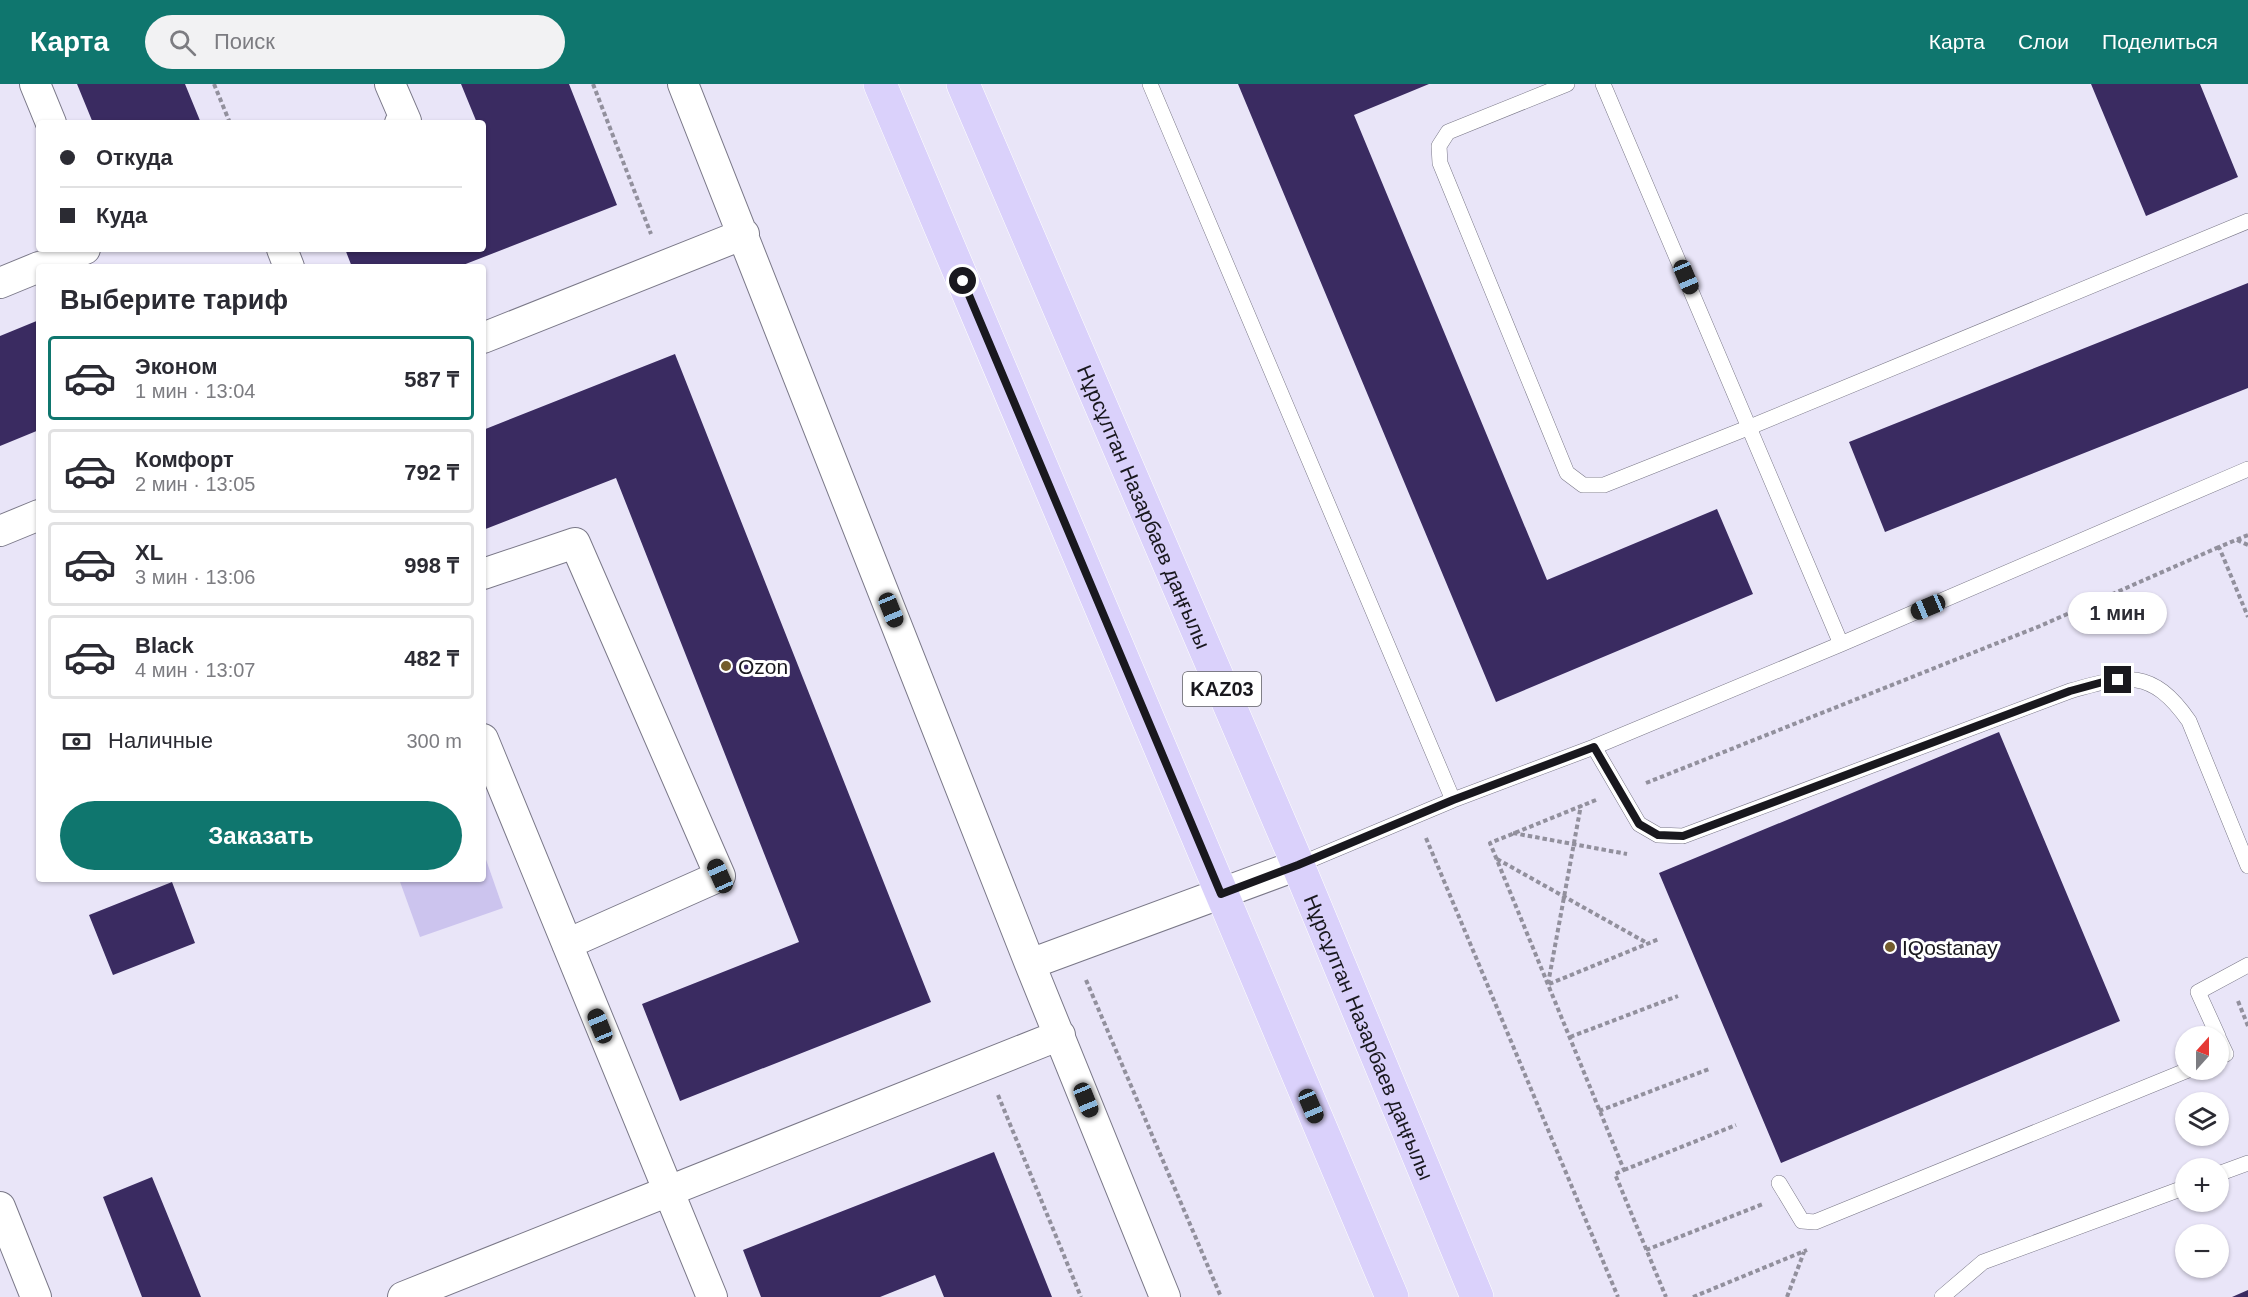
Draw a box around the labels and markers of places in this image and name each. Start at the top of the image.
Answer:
place label: Ozon [738,655,788,678]
marker: Ozon [719,659,733,673]
place label: IQostanay [1902,936,1998,959]
marker: IQostanay [1883,940,1897,954]

